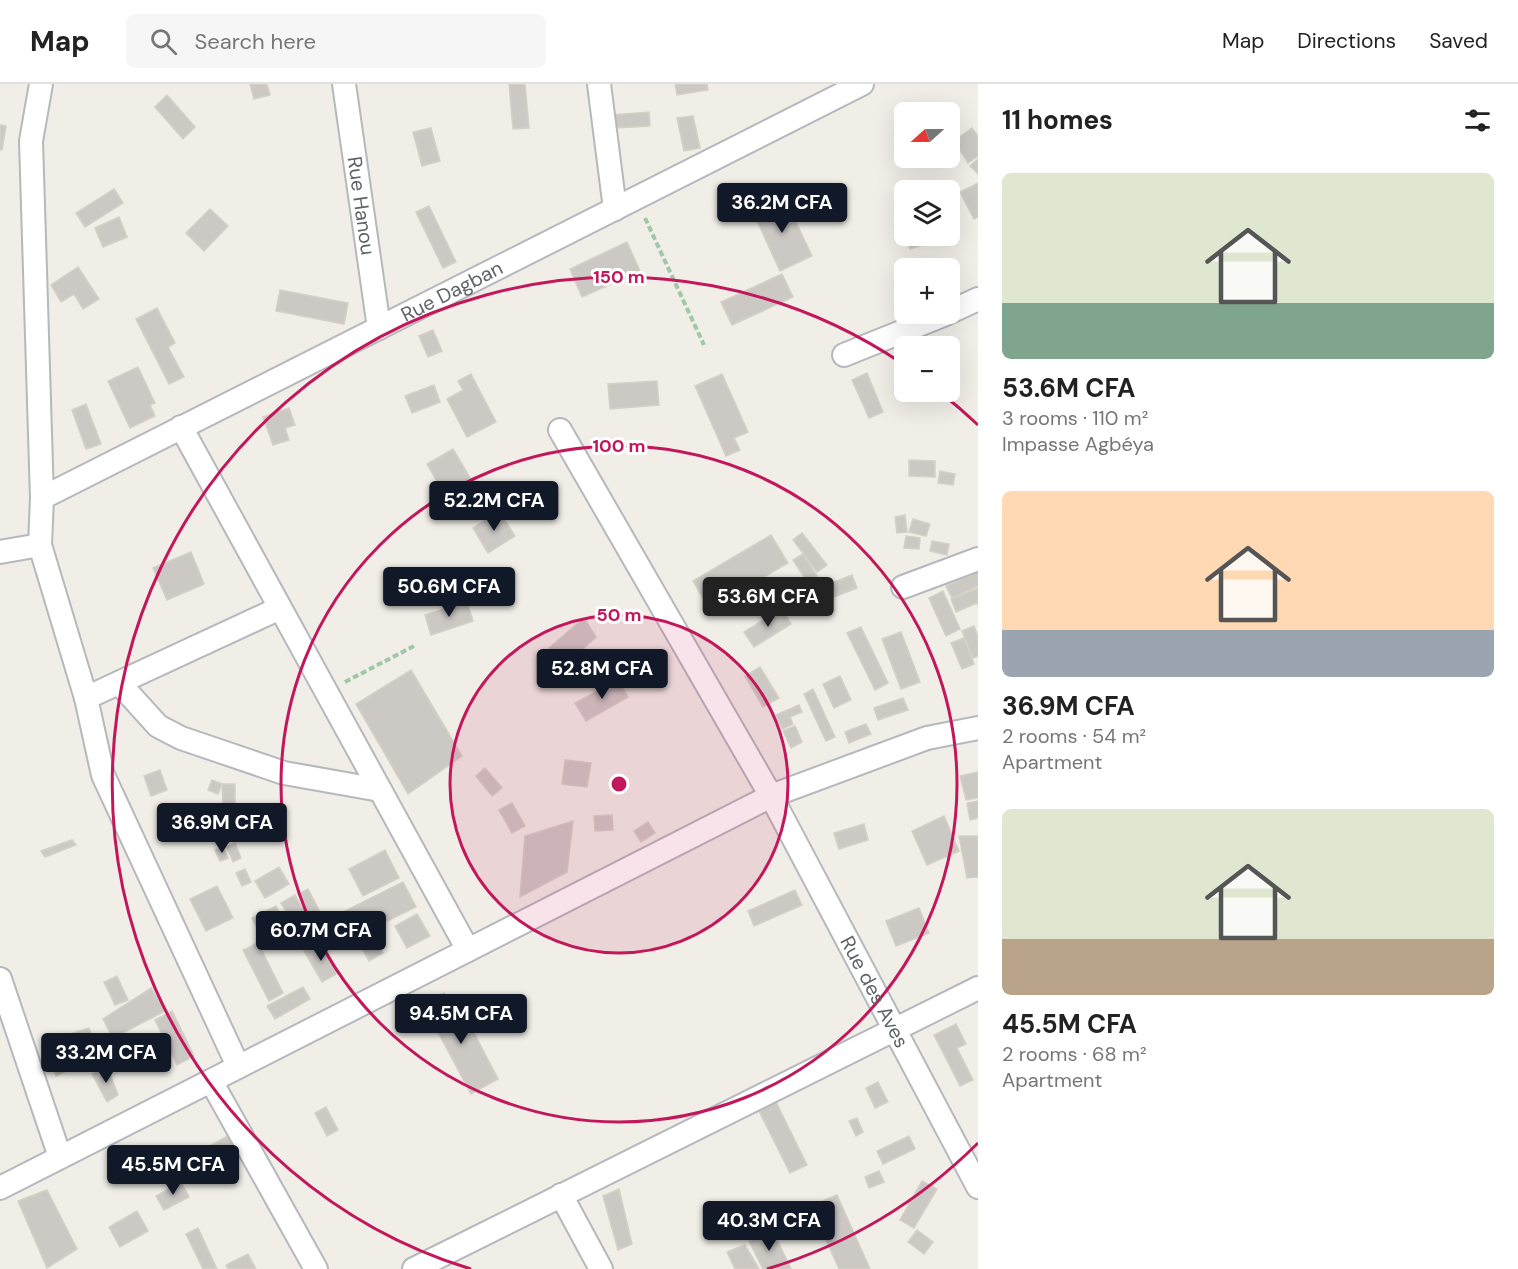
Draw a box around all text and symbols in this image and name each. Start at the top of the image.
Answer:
search box [126,14,546,68]
text: Map [30,23,90,60]
icon: search [147,25,180,58]
text: Search here [195,27,316,56]
text: Map [1222,27,1264,55]
text: Directions [1297,27,1396,55]
text: Saved [1429,27,1488,55]
north arrow [894,102,960,168]
map controls [894,102,960,402]
text: 11 homes [1002,103,1113,137]
icon: filters [1461,104,1494,137]
street label: Rue Hanou [342,155,381,257]
button: layers [894,180,960,246]
pin: 36.2M CFA [713,183,851,234]
text: 36.2M CFA [731,189,833,215]
icon: home [1194,212,1302,320]
street label: Rue Dagban [396,255,507,328]
button: + [894,258,960,324]
text: 150 m [593,265,645,289]
button: − [894,336,960,402]
text: 53.6M CFA [1002,371,1135,405]
text: 3 rooms · 110 m² [1002,405,1148,431]
text: Impasse Agbéya [1002,431,1154,457]
text: 100 m [592,434,646,458]
pin: 52.2M CFA [425,481,563,532]
text: 52.2M CFA [443,487,545,513]
icon: home [1194,530,1302,638]
pin: 50.6M CFA [380,567,518,618]
text: 50.6M CFA [397,573,501,599]
pin: 53.6M CFA [699,577,837,628]
text: 53.6M CFA [717,583,819,609]
text: 50 m [596,603,642,627]
pin: 52.8M CFA [533,649,671,700]
text: 52.8M CFA [551,655,653,681]
text: 36.9M CFA [1002,689,1135,723]
text: 2 rooms · 54 m² [1002,723,1146,749]
text: Apartment [1002,749,1102,775]
centre of rings [609,774,629,794]
pin: 36.9M CFA [153,803,291,854]
text: 36.9M CFA [171,809,273,835]
icon: home [1194,848,1302,956]
pin: 60.7M CFA [252,911,390,962]
text: 60.7M CFA [270,917,372,943]
street label: Rue des Aves [834,931,915,1052]
pin: 94.5M CFA [392,994,530,1045]
text: 94.5M CFA [409,1000,513,1026]
text: 45.5M CFA [1002,1007,1137,1041]
pin: 33.2M CFA [37,1033,175,1084]
text: 33.2M CFA [55,1039,157,1065]
text: 2 rooms · 68 m² [1002,1041,1147,1067]
text: Apartment [1002,1067,1102,1093]
pin: 45.5M CFA [104,1145,242,1196]
text: 45.5M CFA [121,1151,225,1177]
pin: 40.3M CFA [700,1201,838,1252]
text: 40.3M CFA [717,1207,821,1233]

